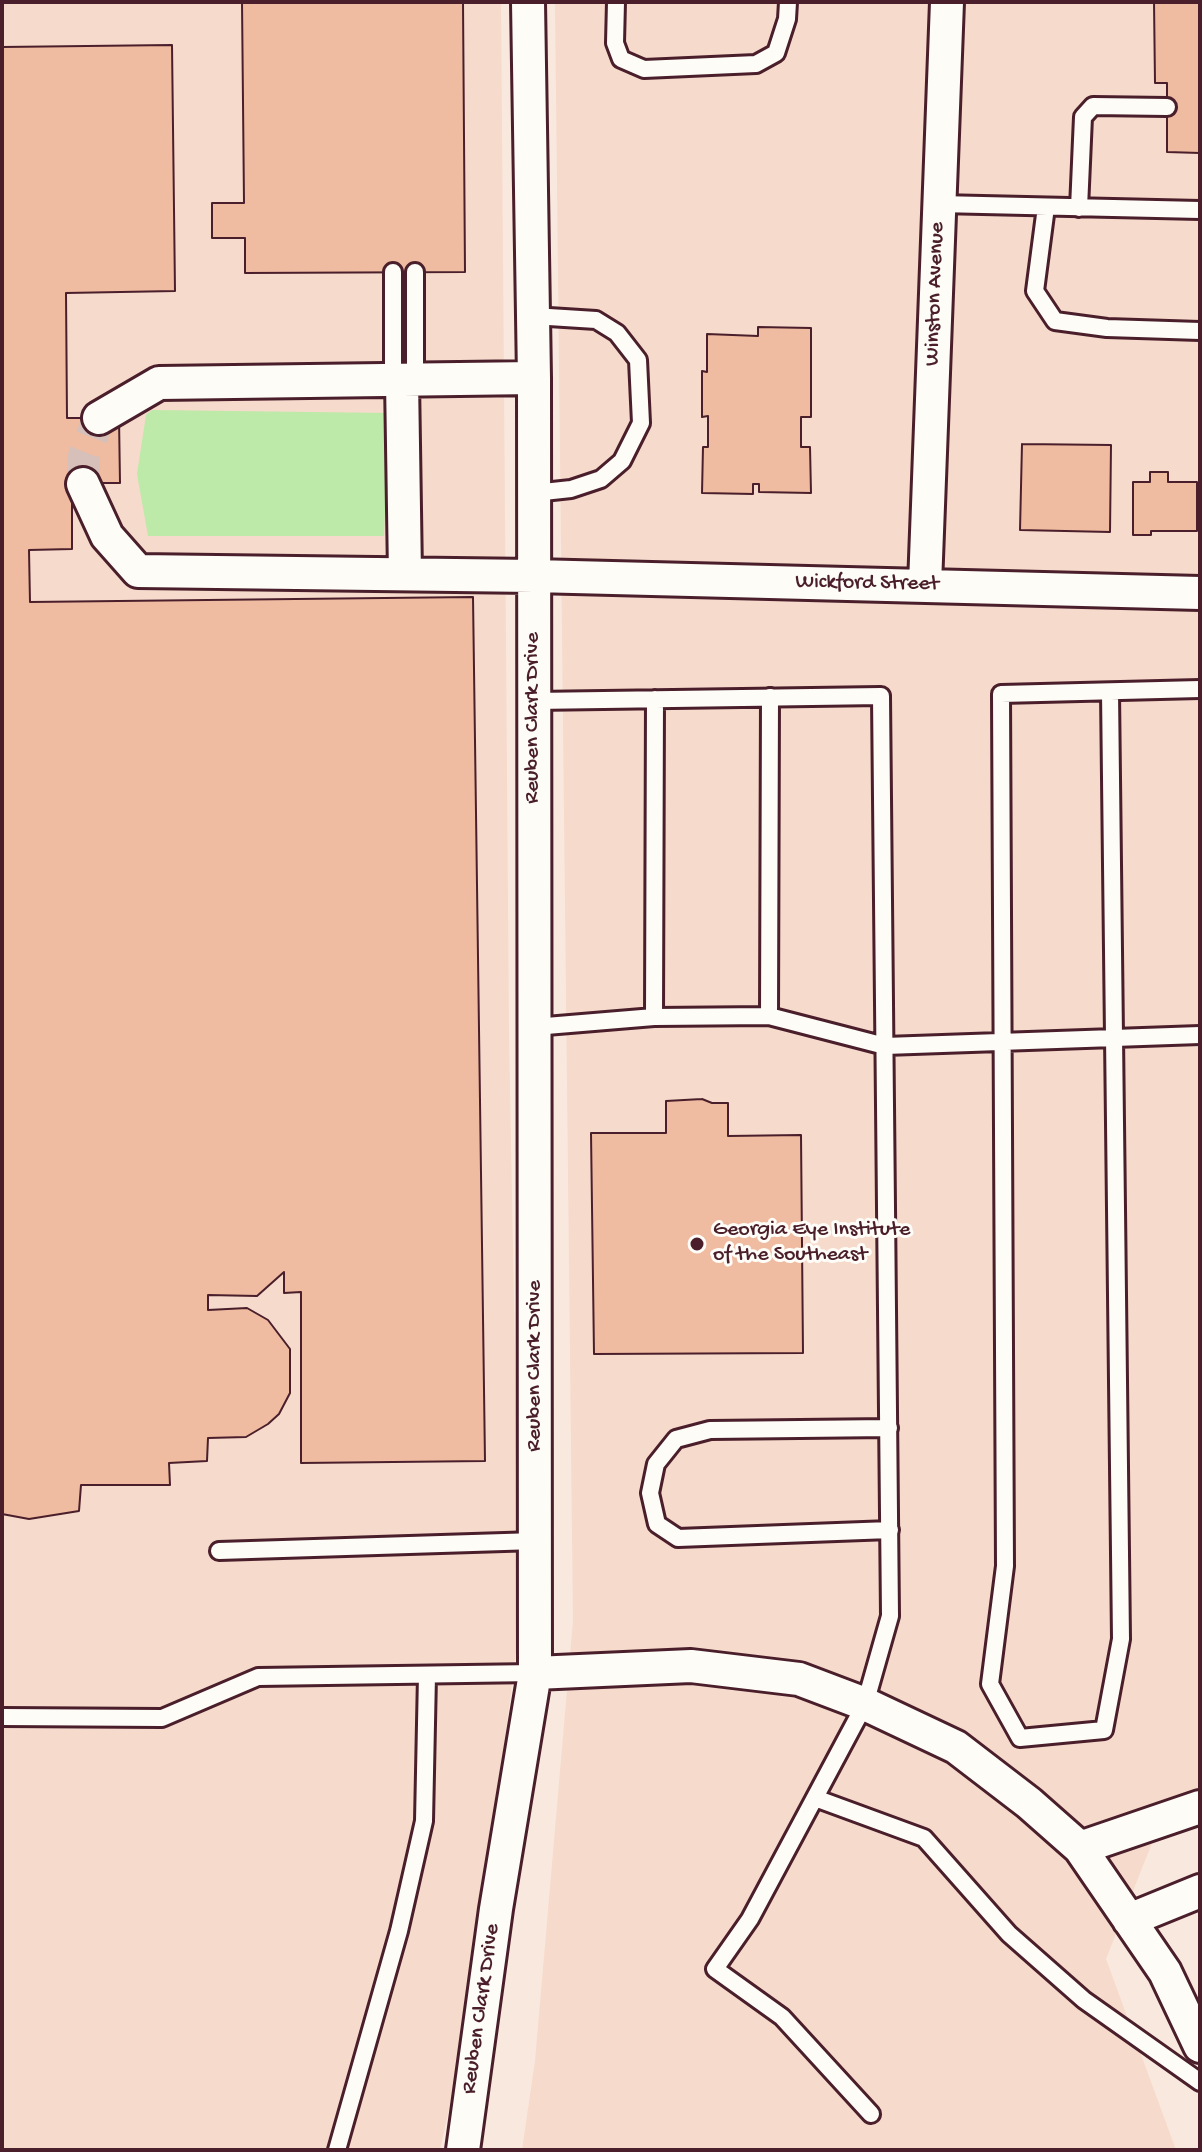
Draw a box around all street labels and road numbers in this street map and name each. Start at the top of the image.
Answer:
street label: Winston Avenue [920,221,952,367]
street label: Wickford Street [795,570,939,598]
street label: Reuben Clark Drive [521,632,547,804]
street label: Reuben Clark Drive [523,1280,549,1452]
street label: Reuben Clark Drive [457,1922,507,2096]

